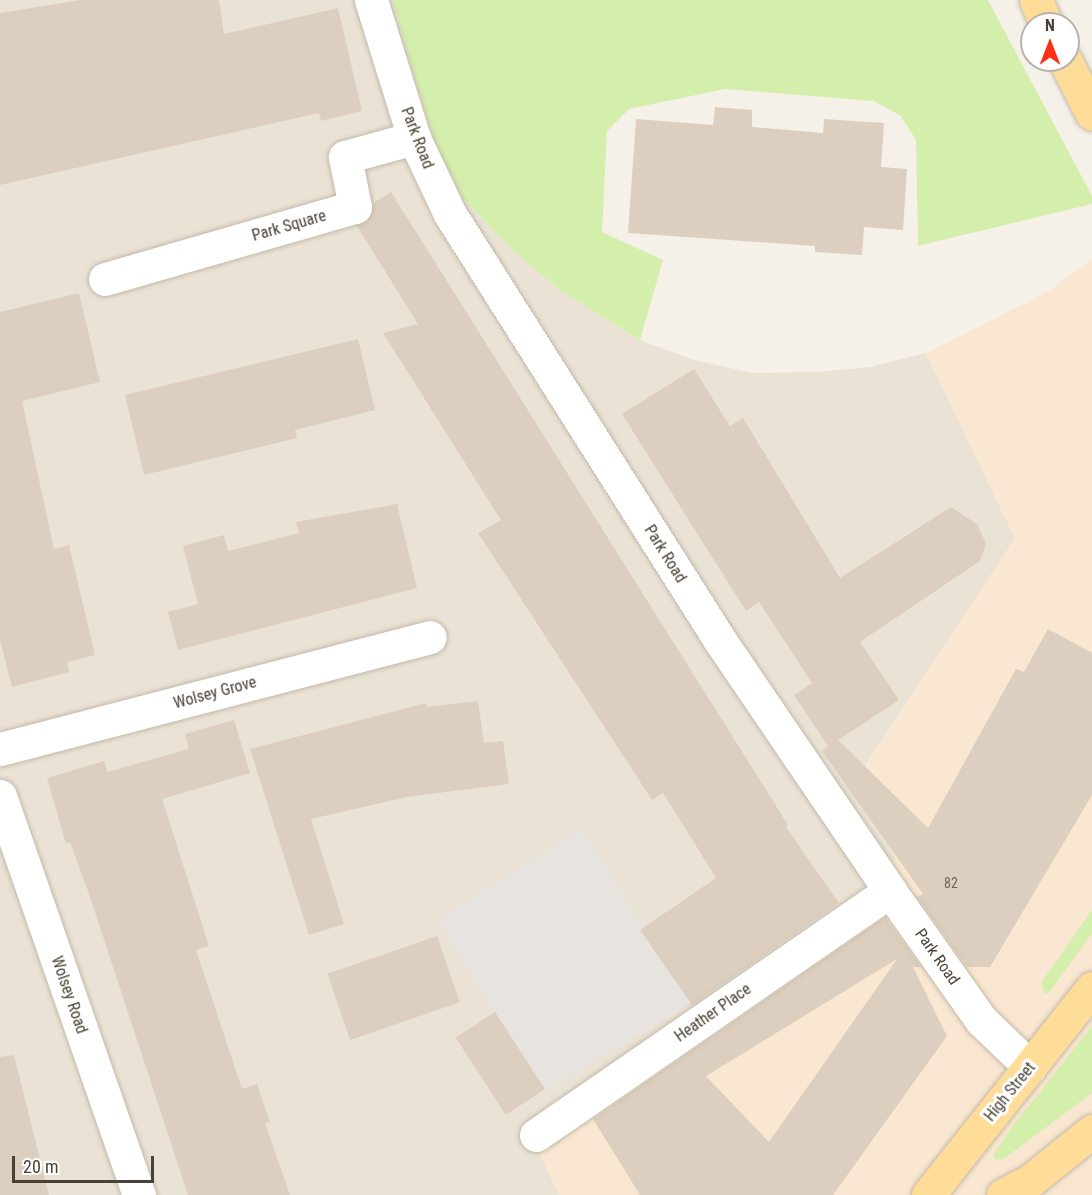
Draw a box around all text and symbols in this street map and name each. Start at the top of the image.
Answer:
north arrow [1020,12,1080,72]
text: N [1045,16,1055,35]
street label: Park Road [397,105,437,171]
street label: Park Square [250,206,328,246]
street label: Park Road [640,522,690,586]
street label: Wolsey Grove [171,673,259,713]
house number: 82 [944,875,958,891]
street label: Park Road [911,925,963,989]
street label: Wolsey Road [47,954,91,1036]
street label: Heather Place [671,980,755,1046]
street label: High Street [980,1059,1040,1125]
scale bar [15,1144,158,1182]
text: 20 m [23,1156,58,1177]

